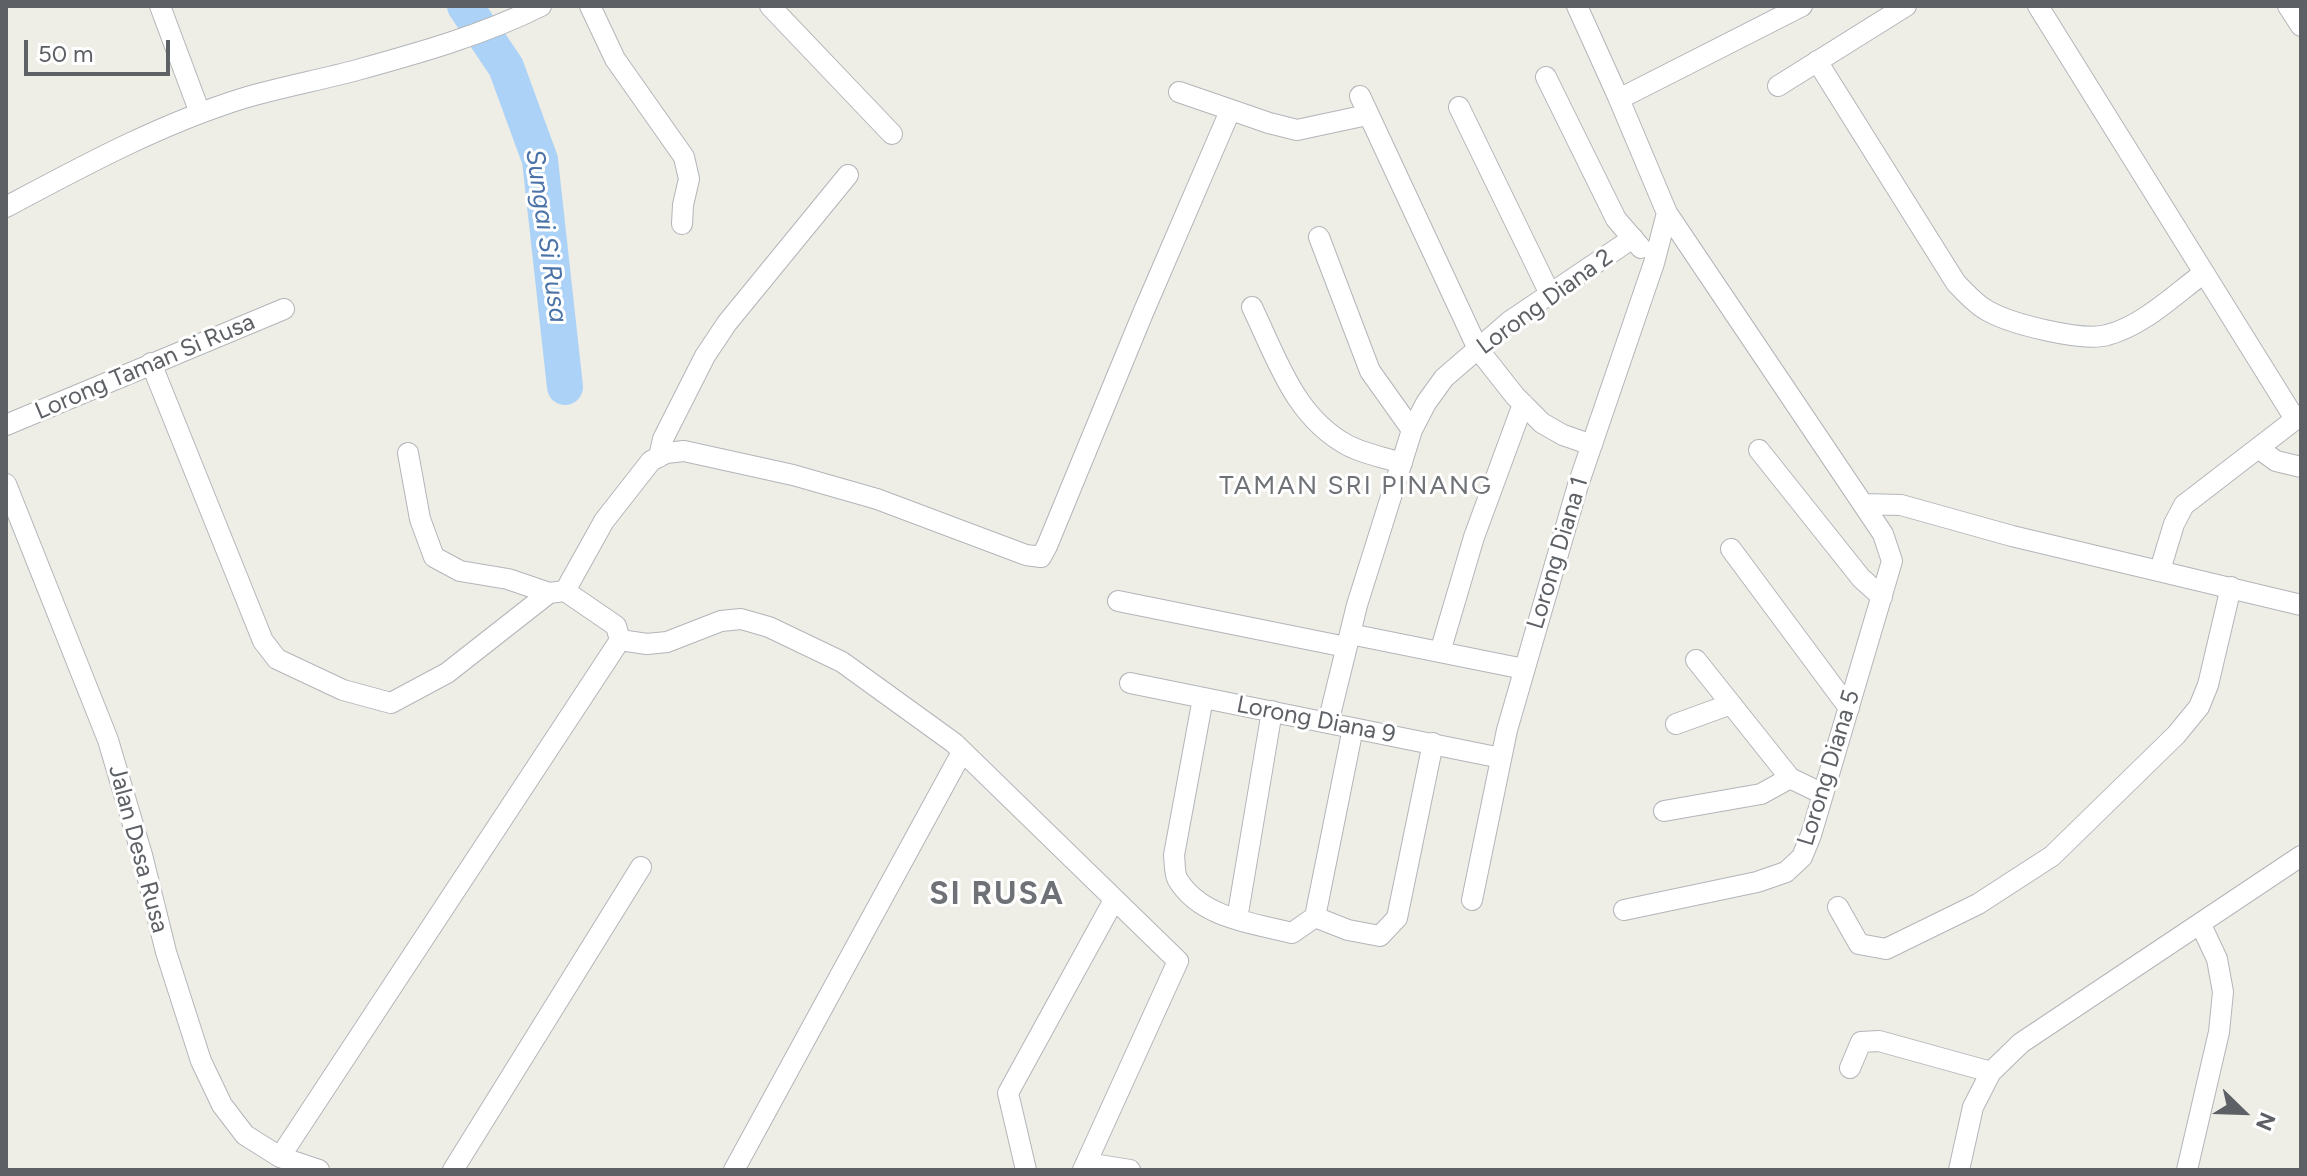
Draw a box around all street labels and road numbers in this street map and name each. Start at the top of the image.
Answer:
street label: Lorong Diana 2 [1471,243,1619,361]
street label: Lorong Taman Si Rusa [31,308,259,426]
street label: Lorong Diana 1 [1521,473,1595,633]
street label: Lorong Diana 5 [1792,687,1866,849]
street label: Lorong Diana 9 [1234,690,1398,750]
street label: Jalan Desa Rusa [102,762,174,936]

